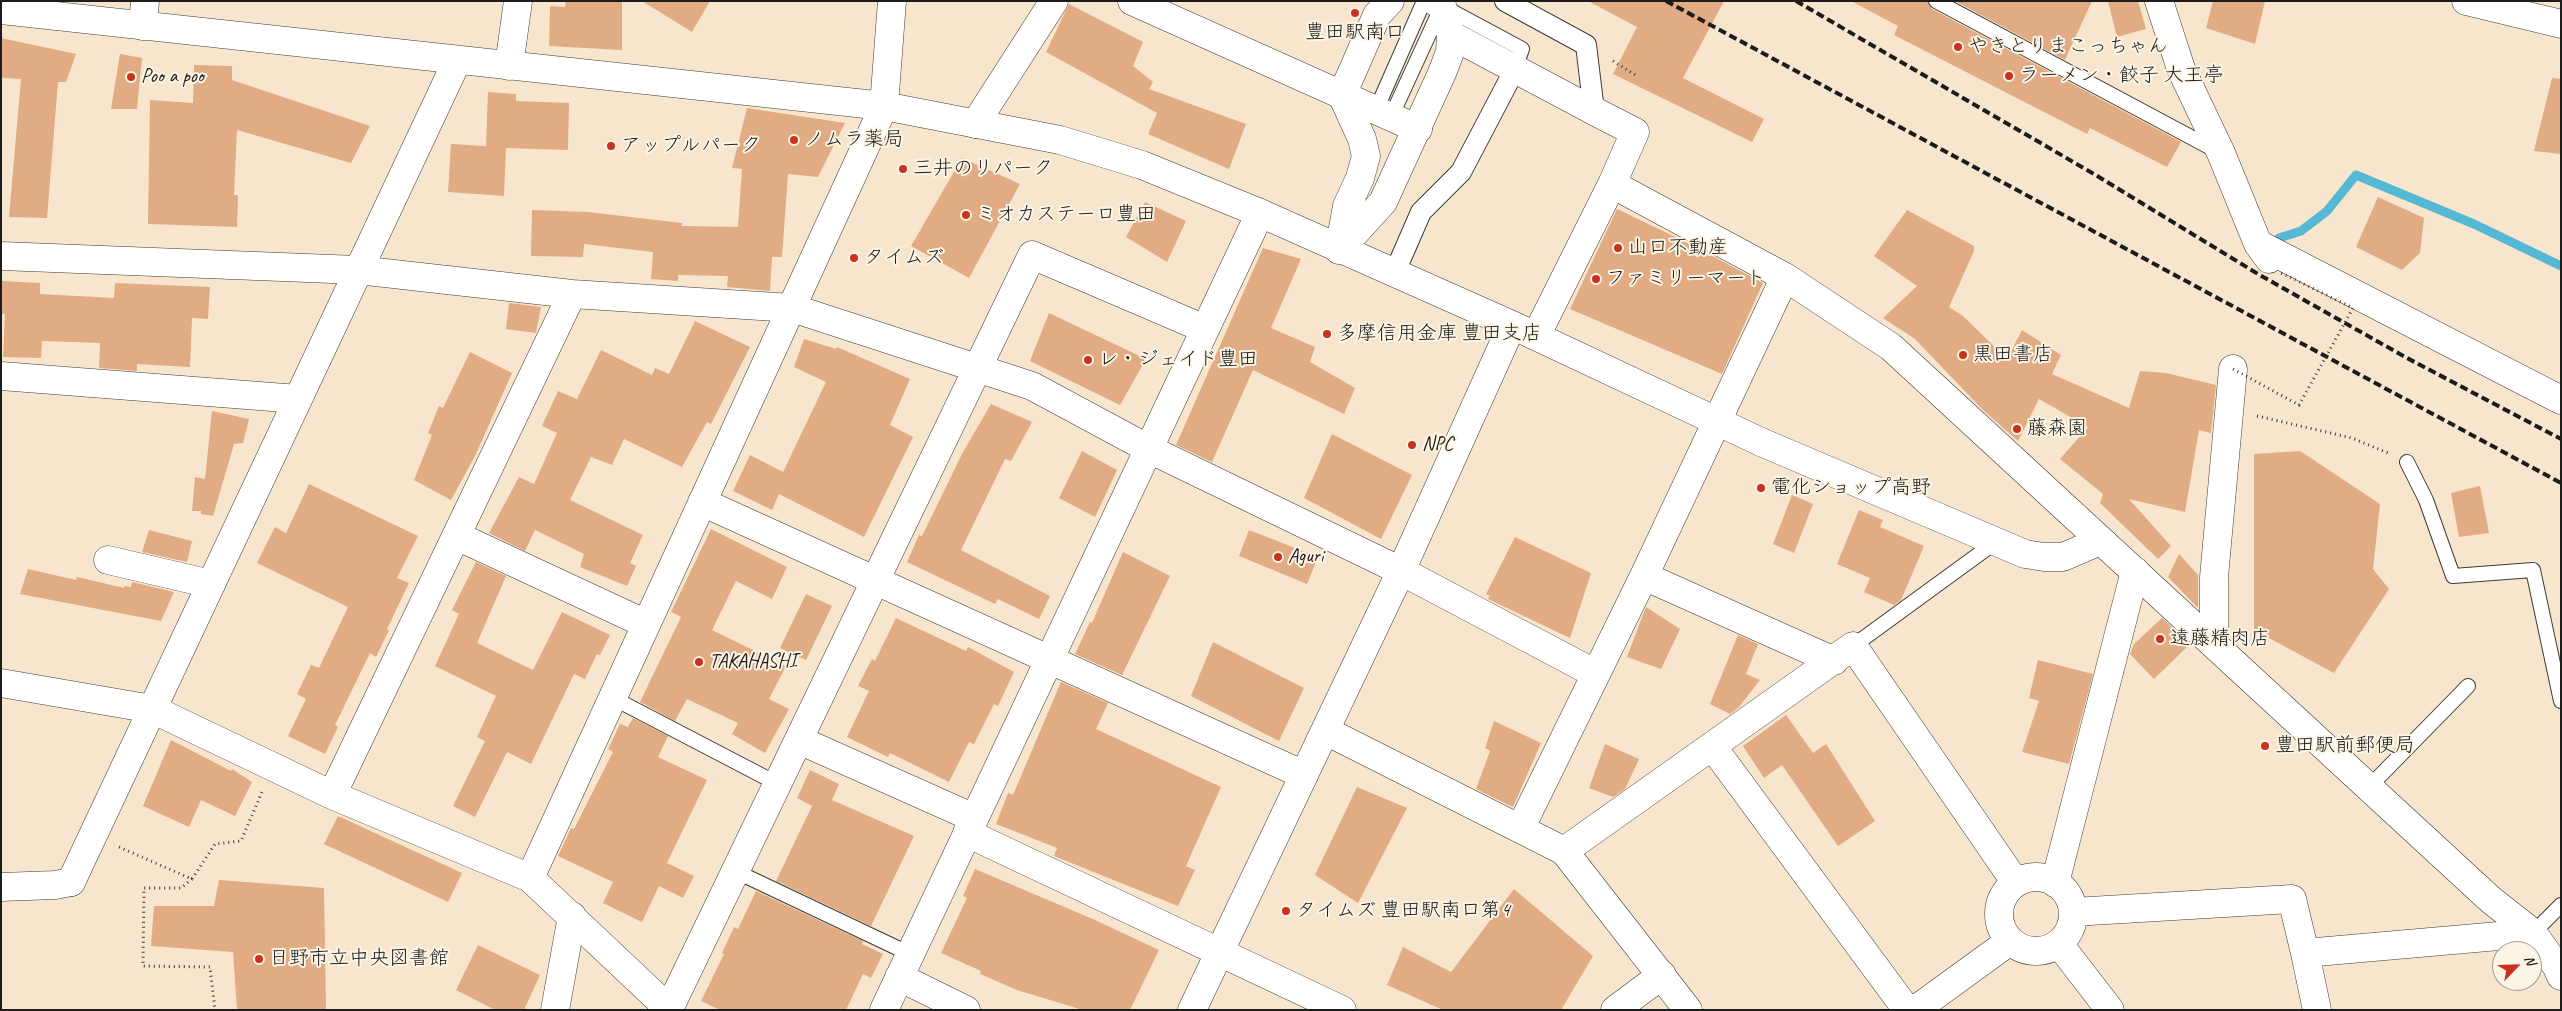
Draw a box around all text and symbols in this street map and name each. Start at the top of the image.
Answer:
marker: 豊田駅南口 [1349,7,1361,19]
place label: 豊田駅南口 [1305,21,1405,45]
place label: やきとりまこっちゃん [1968,35,2168,59]
marker: やきとりまこっちゃん [1952,41,1964,53]
place label: ラーメン・餃子 大王亭 [2019,64,2224,88]
place label: Poo a poo [141,65,204,89]
marker: ラーメン・餃子 大王亭 [2003,70,2015,82]
marker: Poo a poo [125,71,137,83]
place label: ノムラ薬局 [804,128,904,152]
place label: アップルパーク [621,134,761,158]
marker: ノムラ薬局 [788,134,800,146]
marker: アップルパーク [605,140,617,152]
place label: 三井のリパーク [913,157,1053,181]
marker: 三井のリパーク [897,163,909,175]
place label: ミオカステーロ豊田 [976,203,1156,227]
marker: ミオカステーロ豊田 [960,209,972,221]
place label: 山口不動産 [1628,236,1728,260]
marker: 山口不動産 [1612,242,1624,254]
place label: タイムズ [864,246,944,270]
marker: タイムズ [848,252,860,264]
place label: ファミリーマート [1606,267,1766,291]
marker: ファミリーマート [1590,273,1602,285]
place label: 多摩信用金庫 豊田支店 [1337,322,1542,346]
marker: 多摩信用金庫 豊田支店 [1321,328,1333,340]
place label: 黒田書店 [1973,343,2053,367]
place label: レ・ジェイド豊田 [1098,348,1258,372]
marker: 黒田書店 [1957,349,1969,361]
marker: レ・ジェイド豊田 [1082,354,1094,366]
place label: 藤森園 [2027,417,2087,441]
marker: 藤森園 [2011,423,2023,435]
place label: NPC [1422,433,1453,457]
marker: NPC [1406,439,1418,451]
place label: 電化ショップ高野 [1771,476,1931,500]
marker: 電化ショップ高野 [1755,482,1767,494]
place label: Aguri [1288,545,1323,569]
marker: Aguri [1272,551,1284,563]
place label: 遠藤精肉店 [2170,627,2270,651]
marker: 遠藤精肉店 [2154,633,2166,645]
place label: TAKAHASHI [709,650,797,674]
marker: TAKAHASHI [693,656,705,668]
place label: 豊田駅前郵便局 [2275,734,2415,758]
marker: 豊田駅前郵便局 [2259,740,2271,752]
place label: タイムズ 豊田駅南口第4 [1296,899,1510,923]
marker: タイムズ 豊田駅南口第4 [1280,905,1292,917]
north arrow [2492,941,2542,991]
place label: 日野市立中央図書館 [269,947,449,971]
marker: 日野市立中央図書館 [253,953,265,965]
text: N [2521,953,2540,968]

